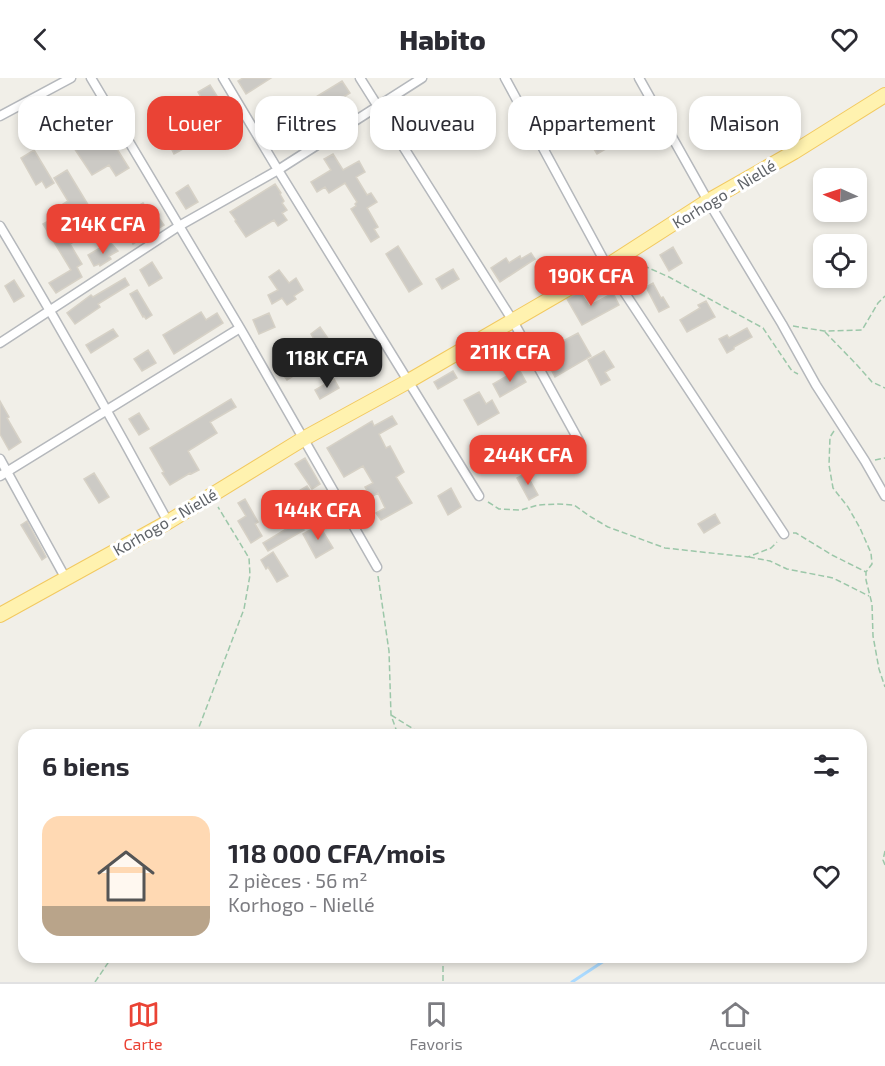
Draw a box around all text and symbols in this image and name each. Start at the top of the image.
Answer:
icon: back [24,23,57,56]
text: Habito [399,23,486,55]
icon: heart [828,23,861,56]
chip: Acheter [18,96,135,150]
chip: Louer [147,96,243,150]
chip: Filtres [255,96,358,150]
chip: Nouveau [370,96,496,150]
chip: Appartement [508,96,677,150]
chip: Maison [689,96,801,150]
street label: Korhogo - Niellé [669,155,779,232]
north arrow [813,168,867,222]
map controls [813,168,867,288]
pin: 214K CFA [41,204,165,255]
text: 214K CFA [61,211,145,235]
button: locate [813,234,867,288]
pin: 190K CFA [529,256,653,307]
text: 190K CFA [549,263,633,287]
pin: 211K CFA [448,332,572,383]
pin: 118K CFA [265,338,389,389]
text: 211K CFA [470,339,550,363]
text: 118K CFA [286,345,368,369]
pin: 244K CFA [466,435,590,486]
text: 244K CFA [484,442,572,466]
street label: Korhogo - Niellé [109,484,220,559]
pin: 144K CFA [256,490,380,541]
text: 144K CFA [275,497,361,521]
icon: filters [810,749,843,782]
text: 6 biens [42,750,130,781]
text: 118 000 CFA/mois [228,837,445,868]
icon: home [90,840,162,912]
icon: heart [810,860,843,893]
text: 2 pièces · 56 m² [228,868,368,892]
text: Korhogo - Niellé [228,892,375,916]
tab: Carte [124,998,163,1053]
tab: Favoris [410,998,463,1053]
tab: Accueil [710,998,761,1053]

